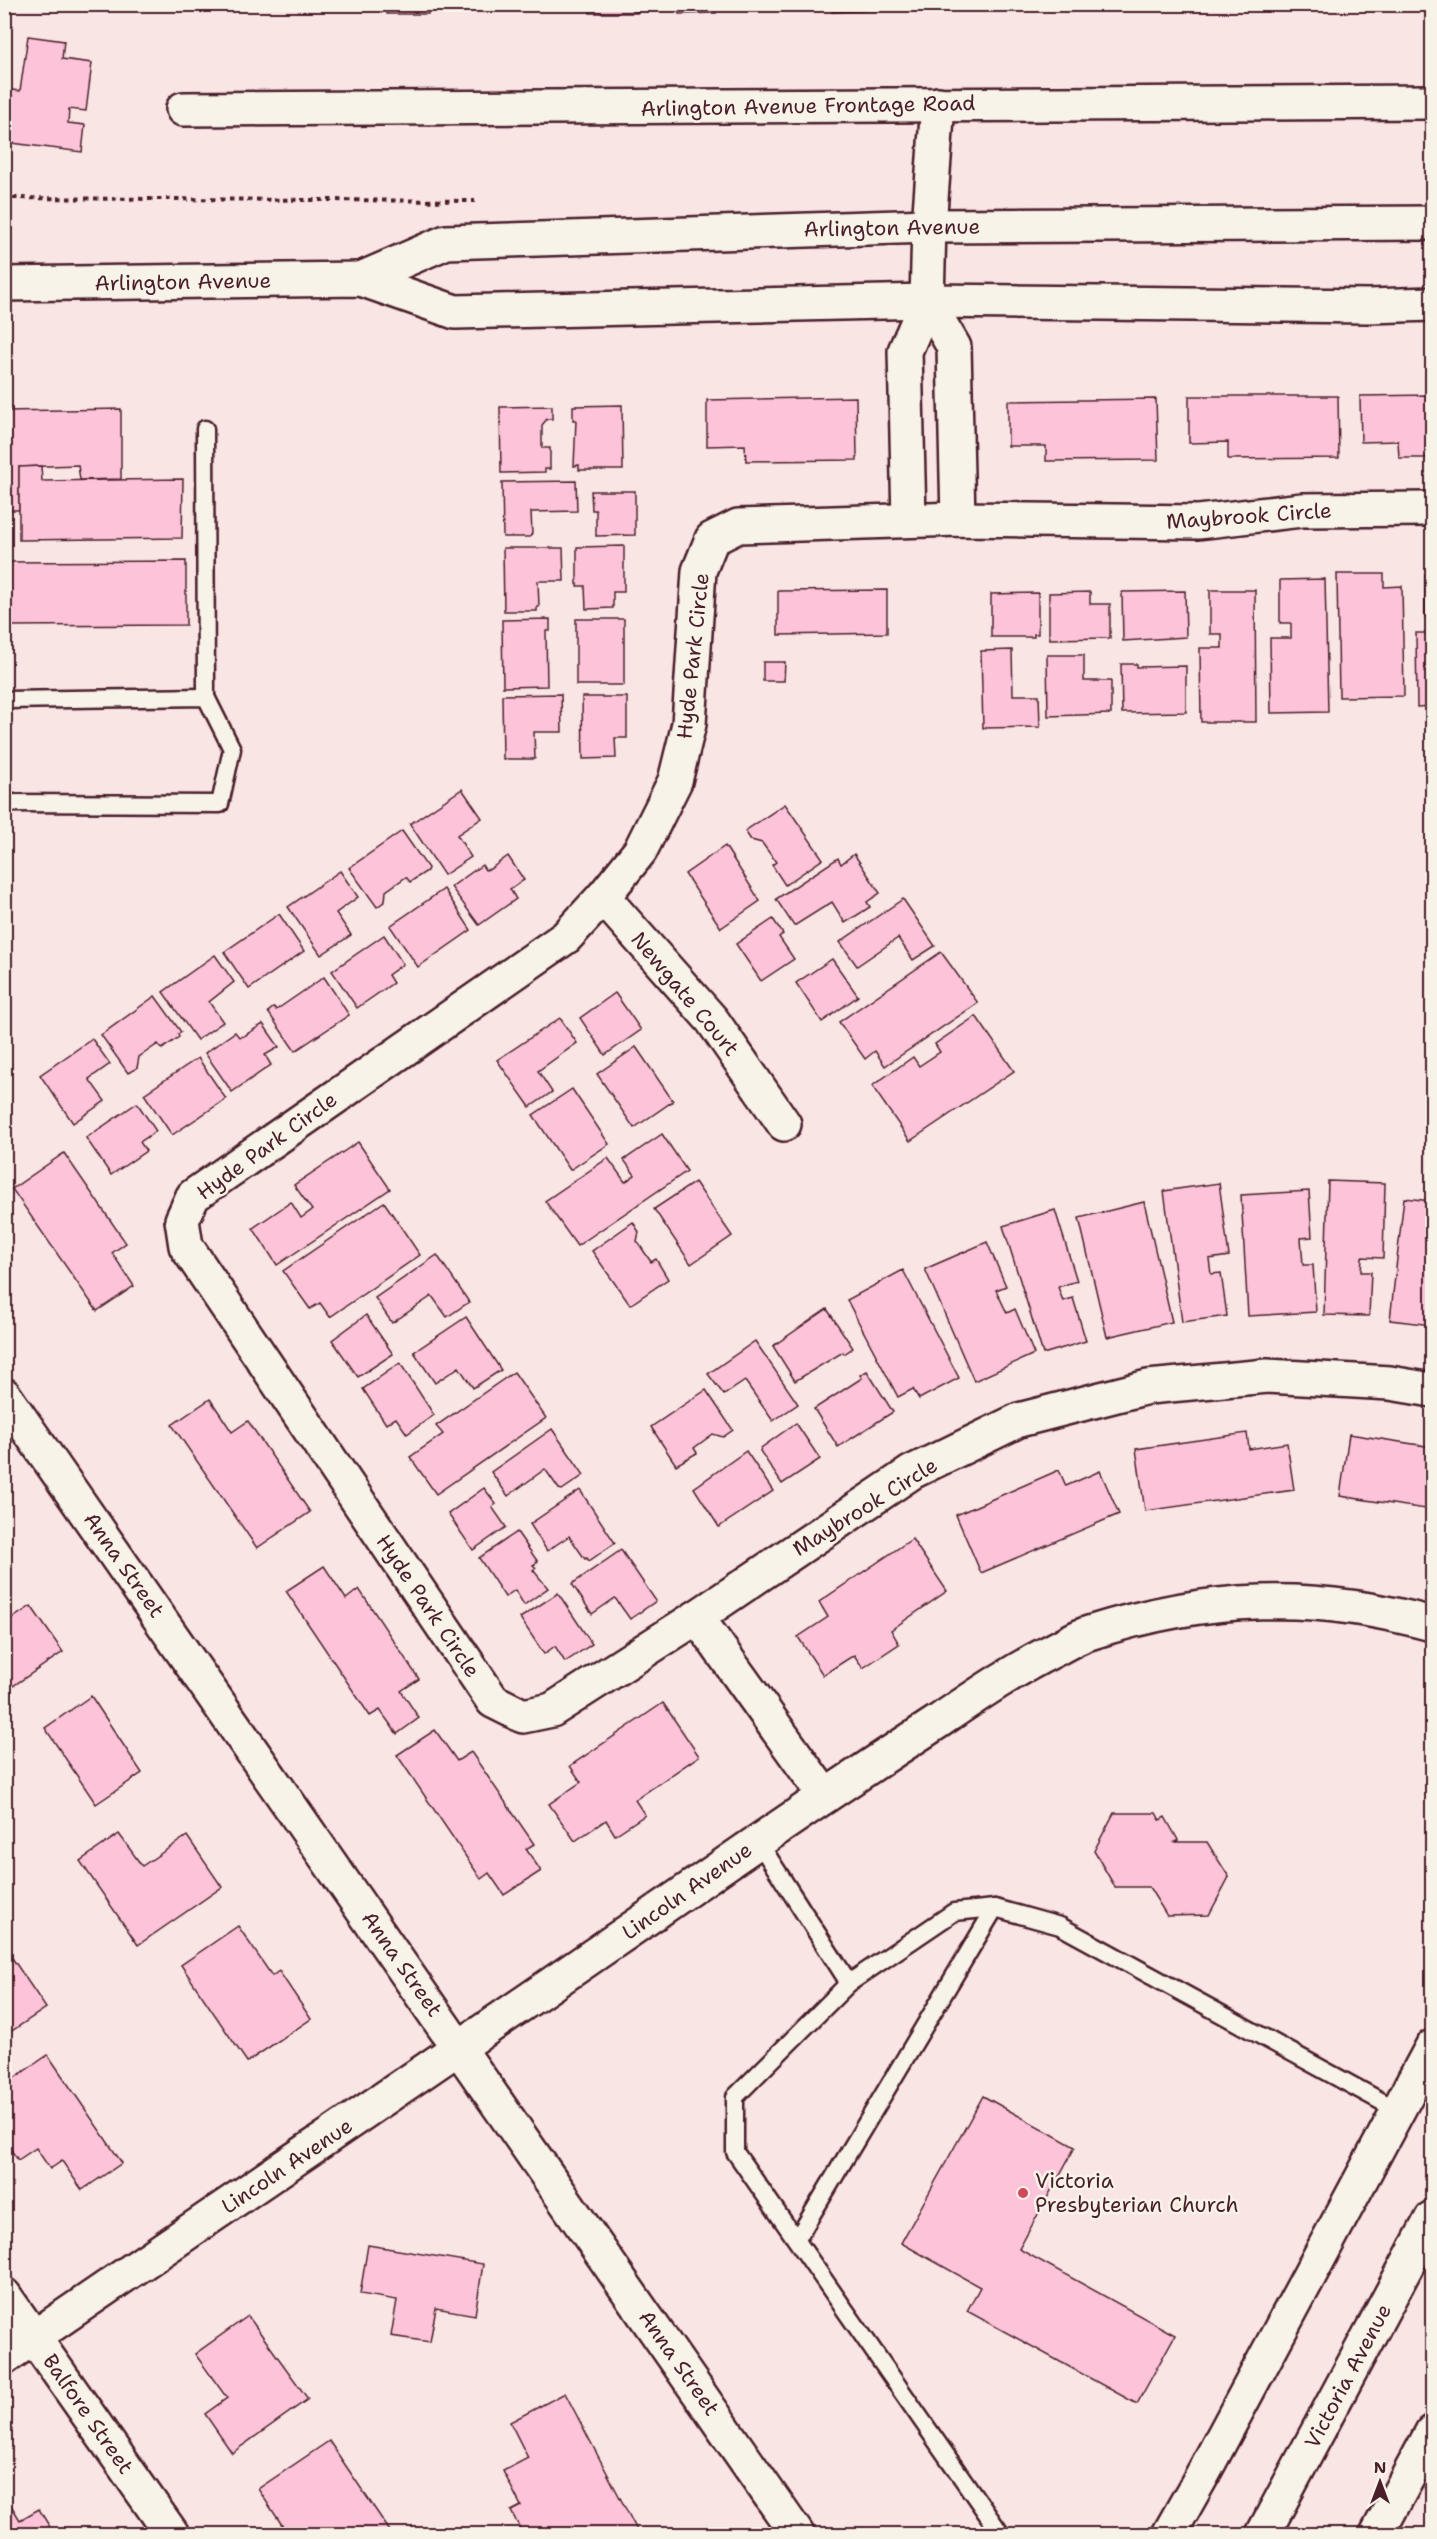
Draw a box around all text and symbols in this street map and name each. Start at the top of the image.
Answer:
street label: Arlington Avenue Frontage Road [640,89,976,123]
street label: Arlington Avenue [803,212,981,244]
street label: Arlington Avenue [94,266,272,298]
street label: Maybrook Circle [1165,496,1333,536]
street label: Hyde Park Circle [670,571,716,741]
street label: Newgate Court [625,926,745,1062]
street label: Hyde Park Circle [191,1086,343,1206]
street label: Maybrook Circle [787,1451,943,1563]
street label: Anna Street [77,1507,171,1623]
street label: Hyde Park Circle [370,1529,486,1683]
street label: Lincoln Avenue [617,1836,757,1946]
street label: Anna Street [355,1906,449,2022]
street label: Lincoln Avenue [216,2112,358,2220]
place label: Victoria Presbyterian Church [1035,2167,1239,2219]
marker: Victoria Presbyterian Church [1016,2186,1030,2200]
street label: Victoria Avenue [1298,2299,1398,2453]
street label: Anna Street [632,2305,726,2421]
street label: Balfore Street [36,2349,140,2479]
north arrow [1350,2452,1410,2512]
text: N [1374,2457,1386,2478]

